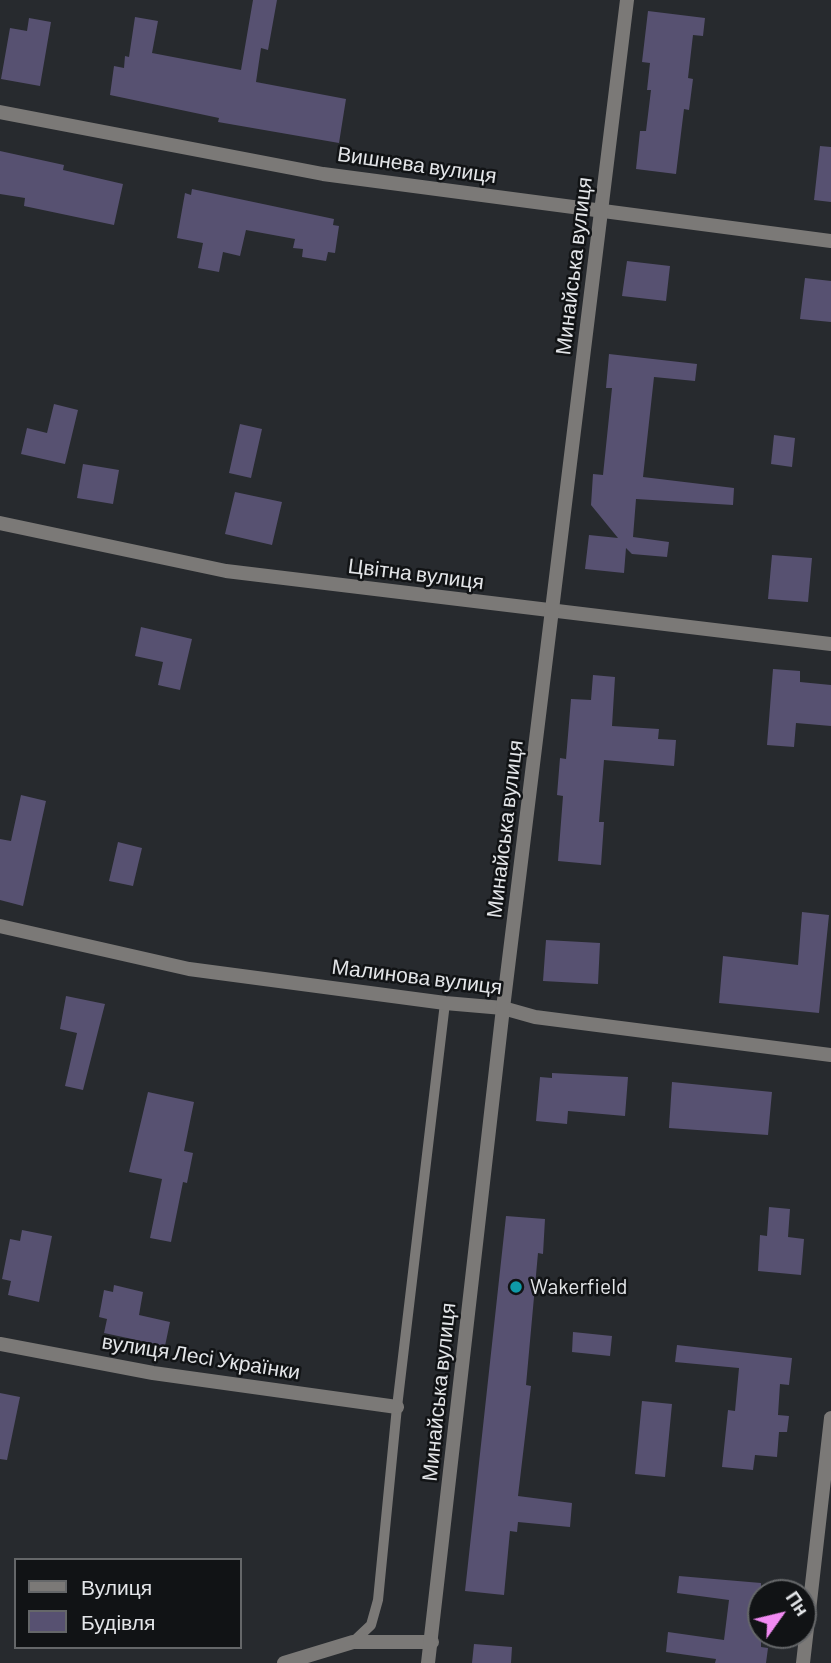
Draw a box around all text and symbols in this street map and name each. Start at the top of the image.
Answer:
street label: Вишнева вулиця [336,141,498,189]
street label: Минайська вулиця [551,175,597,357]
street label: Цвітна вулиця [347,553,485,595]
street label: Минайська вулиця [482,738,528,920]
street label: Малинова вулиця [330,954,504,1000]
place label: Wakerfield [530,1274,627,1300]
marker: Wakerfield [508,1279,524,1295]
street label: Минайська вулиця [417,1302,461,1482]
street label: вулиця Лесі Українки [100,1329,302,1385]
legend [14,1558,242,1649]
text: Вулиця [81,1574,152,1599]
north arrow [747,1579,817,1649]
text: Пн [782,1586,815,1620]
text: Будівля [81,1609,155,1634]

